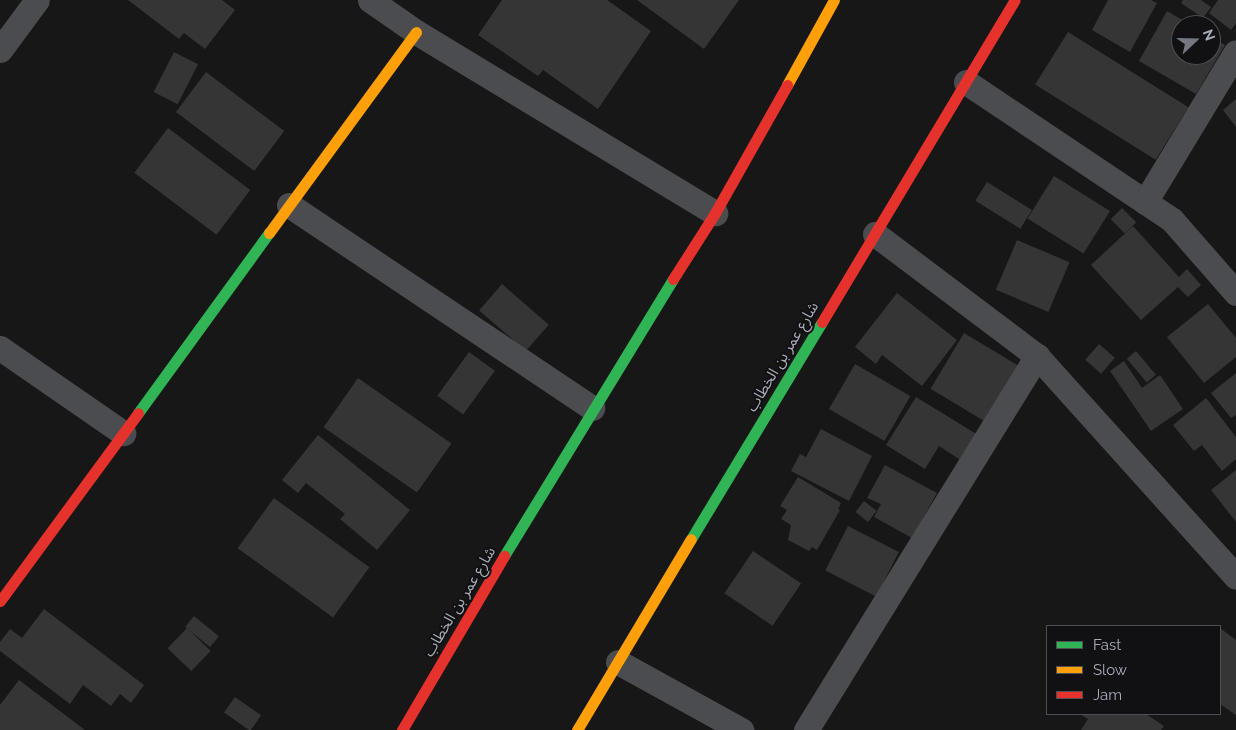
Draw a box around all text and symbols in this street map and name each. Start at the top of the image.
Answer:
north arrow [1171,15,1221,65]
text: N [1200,27,1218,43]
street label: شارع عمر بن الخطاب [743,299,823,415]
street label: شارع عمر بن الخطاب [420,544,500,660]
legend [1046,625,1221,715]
text: Fast [1093,636,1121,654]
text: Slow [1093,661,1127,679]
text: Jam [1093,686,1122,704]

